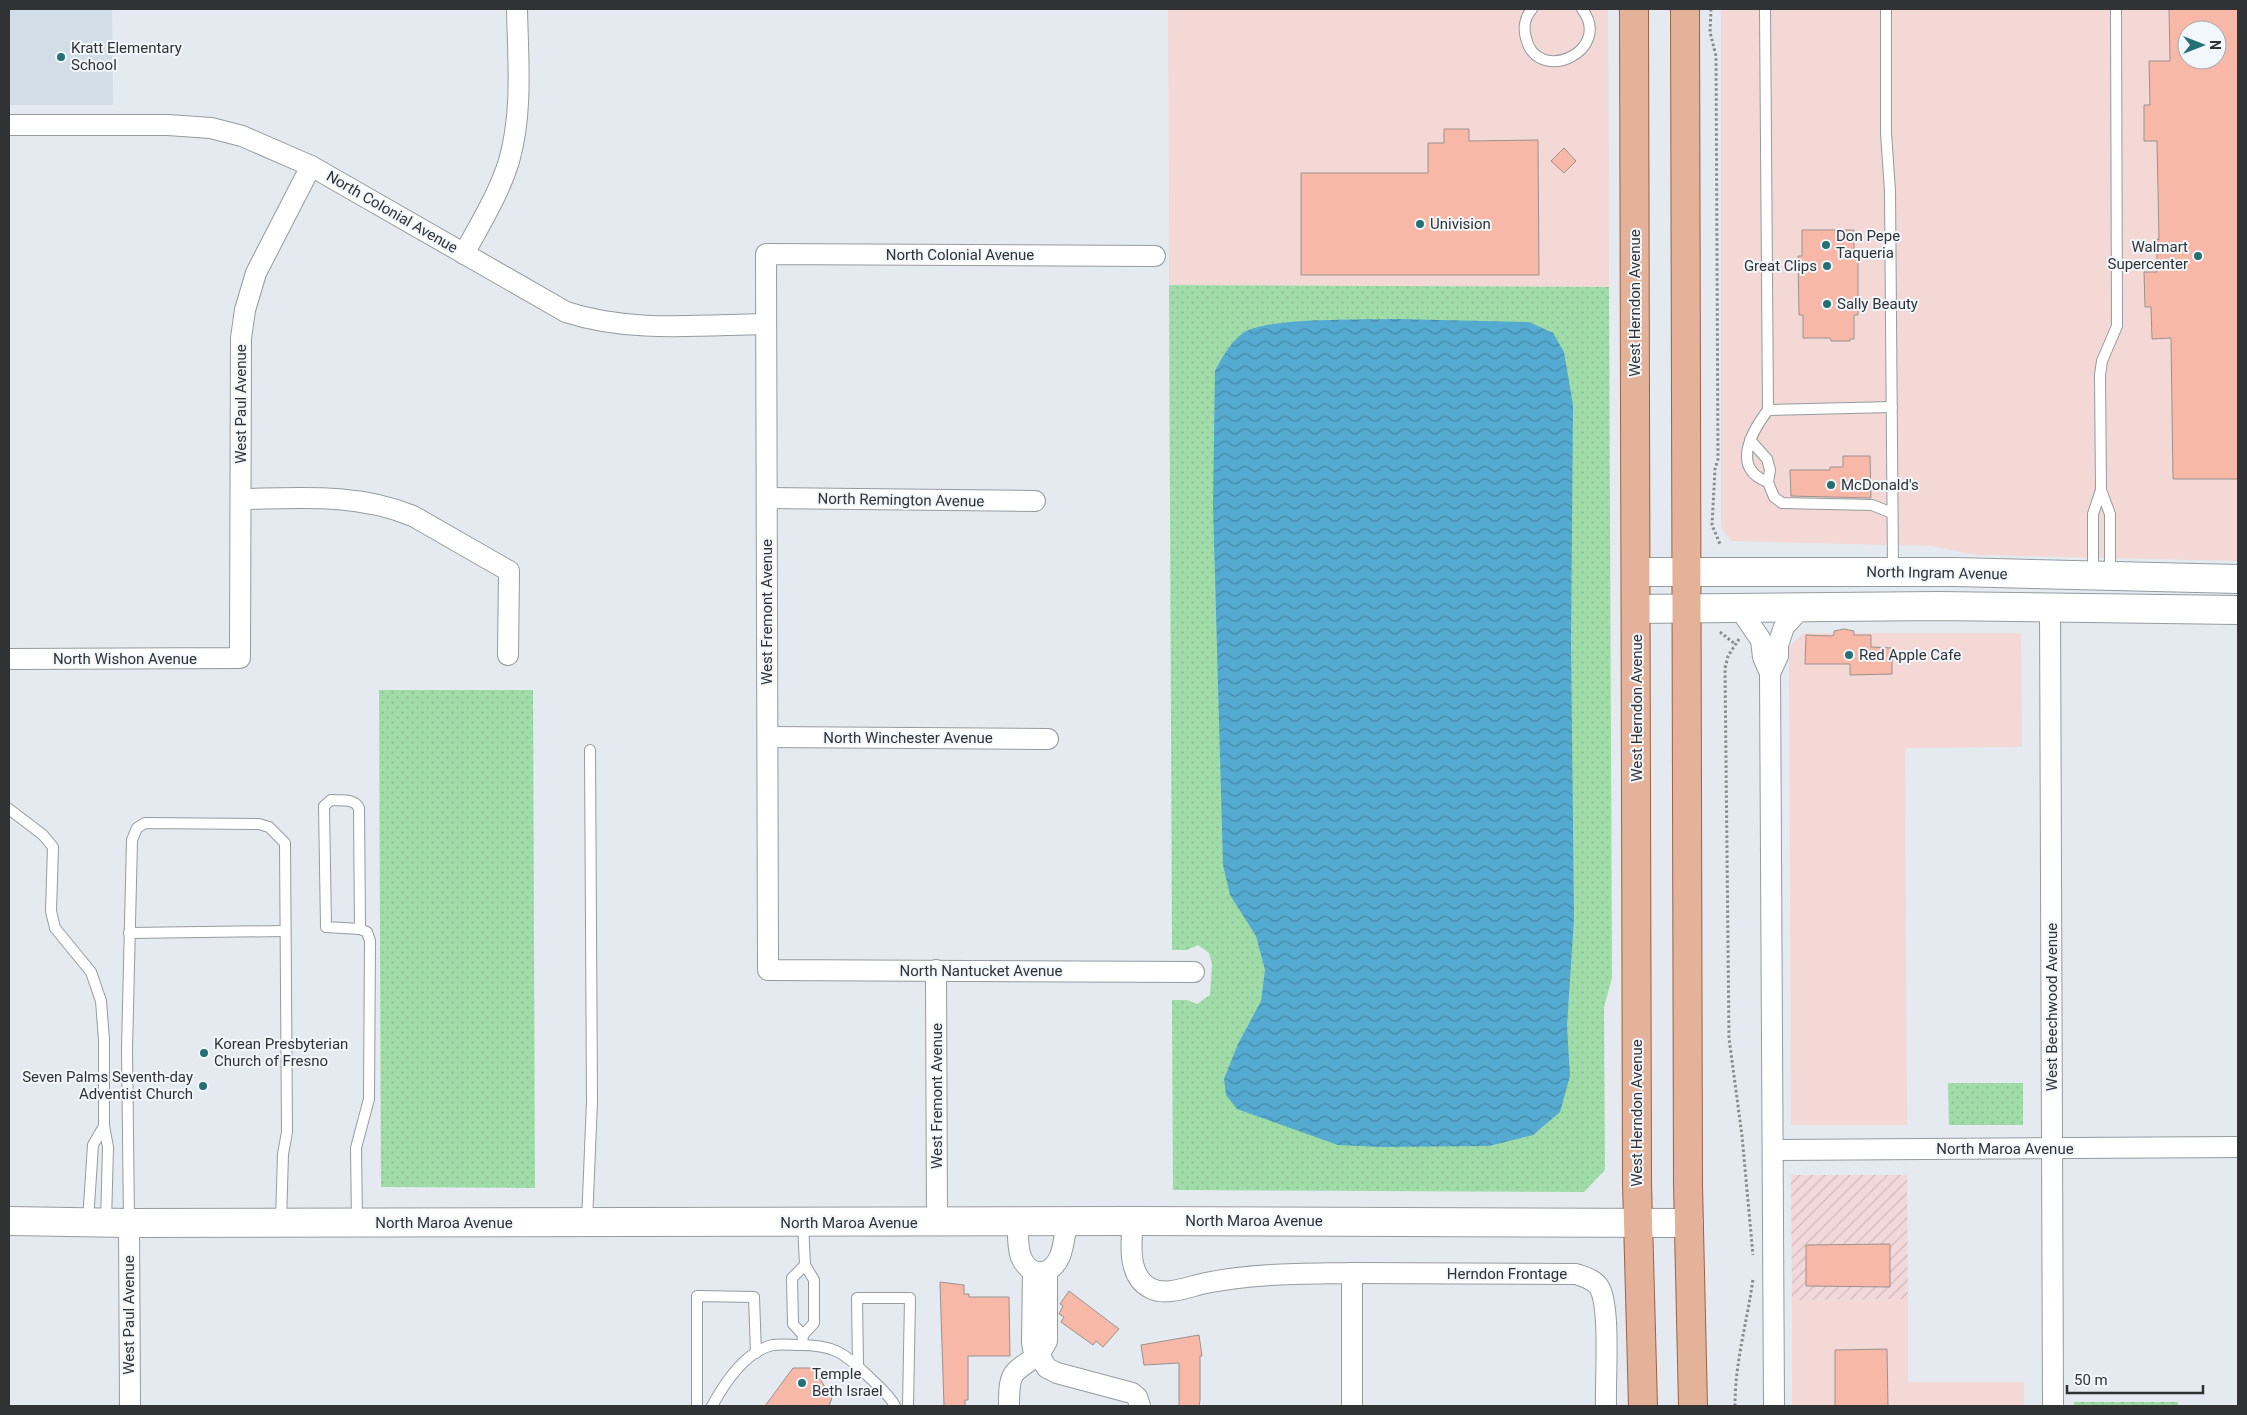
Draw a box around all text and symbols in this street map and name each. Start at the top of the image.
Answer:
north arrow [2177,20,2227,70]
place label: Kratt Elementary School [71,39,182,74]
text: N [2207,40,2223,50]
marker: Kratt Elementary School [55,51,67,63]
street label: North Colonial Avenue [323,167,461,257]
place label: Univision [1430,215,1491,233]
marker: Univision [1414,218,1426,230]
place label: Don Pepe Taqueria [1836,227,1900,262]
street label: West Herndon Avenue [1626,229,1644,377]
place label: Walmart Supercenter [2107,238,2188,273]
marker: Don Pepe Taqueria [1820,239,1832,251]
street label: North Colonial Avenue [886,246,1034,264]
marker: Walmart Supercenter [2192,250,2204,262]
place label: Great Clips [1744,257,1817,275]
marker: Great Clips [1821,260,1833,272]
place label: Sally Beauty [1837,295,1918,313]
marker: Sally Beauty [1821,298,1833,310]
street label: West Paul Avenue [232,344,250,464]
place label: McDonald's [1841,476,1919,494]
marker: McDonald's [1825,479,1837,491]
street label: North Remington Avenue [818,490,985,510]
street label: West Fremont Avenue [758,539,776,685]
street label: North Ingram Avenue [1866,563,2008,583]
street label: West Herndon Avenue [1628,634,1646,782]
place label: Red Apple Cafe [1859,646,1961,664]
marker: Red Apple Cafe [1843,649,1855,661]
street label: North Wishon Avenue [53,650,197,668]
street label: North Winchester Avenue [823,729,993,747]
street label: West Beechwood Avenue [2043,923,2061,1091]
street label: North Nantucket Avenue [900,962,1062,980]
street label: West Fremont Avenue [928,1023,946,1169]
place label: Korean Presbyterian Church of Fresno [214,1035,348,1070]
street label: West Herndon Avenue [1628,1039,1646,1187]
marker: Korean Presbyterian Church of Fresno [198,1047,210,1059]
place label: Seven Palms Seventh-day Adventist Church [22,1068,193,1103]
marker: Seven Palms Seventh-day Adventist Church [197,1080,209,1092]
street label: North Maroa Avenue [1936,1140,2074,1158]
street label: North Maroa Avenue [1185,1212,1323,1230]
street label: North Maroa Avenue [375,1214,513,1232]
street label: North Maroa Avenue [780,1214,918,1232]
street label: West Paul Avenue [120,1255,138,1375]
street label: Herndon Frontage [1447,1265,1567,1283]
scale bar [2067,1362,2203,1394]
place label: Temple Beth Israel [812,1365,883,1400]
text: 50 m [2074,1371,2108,1389]
marker: Temple Beth Israel [796,1377,808,1389]

